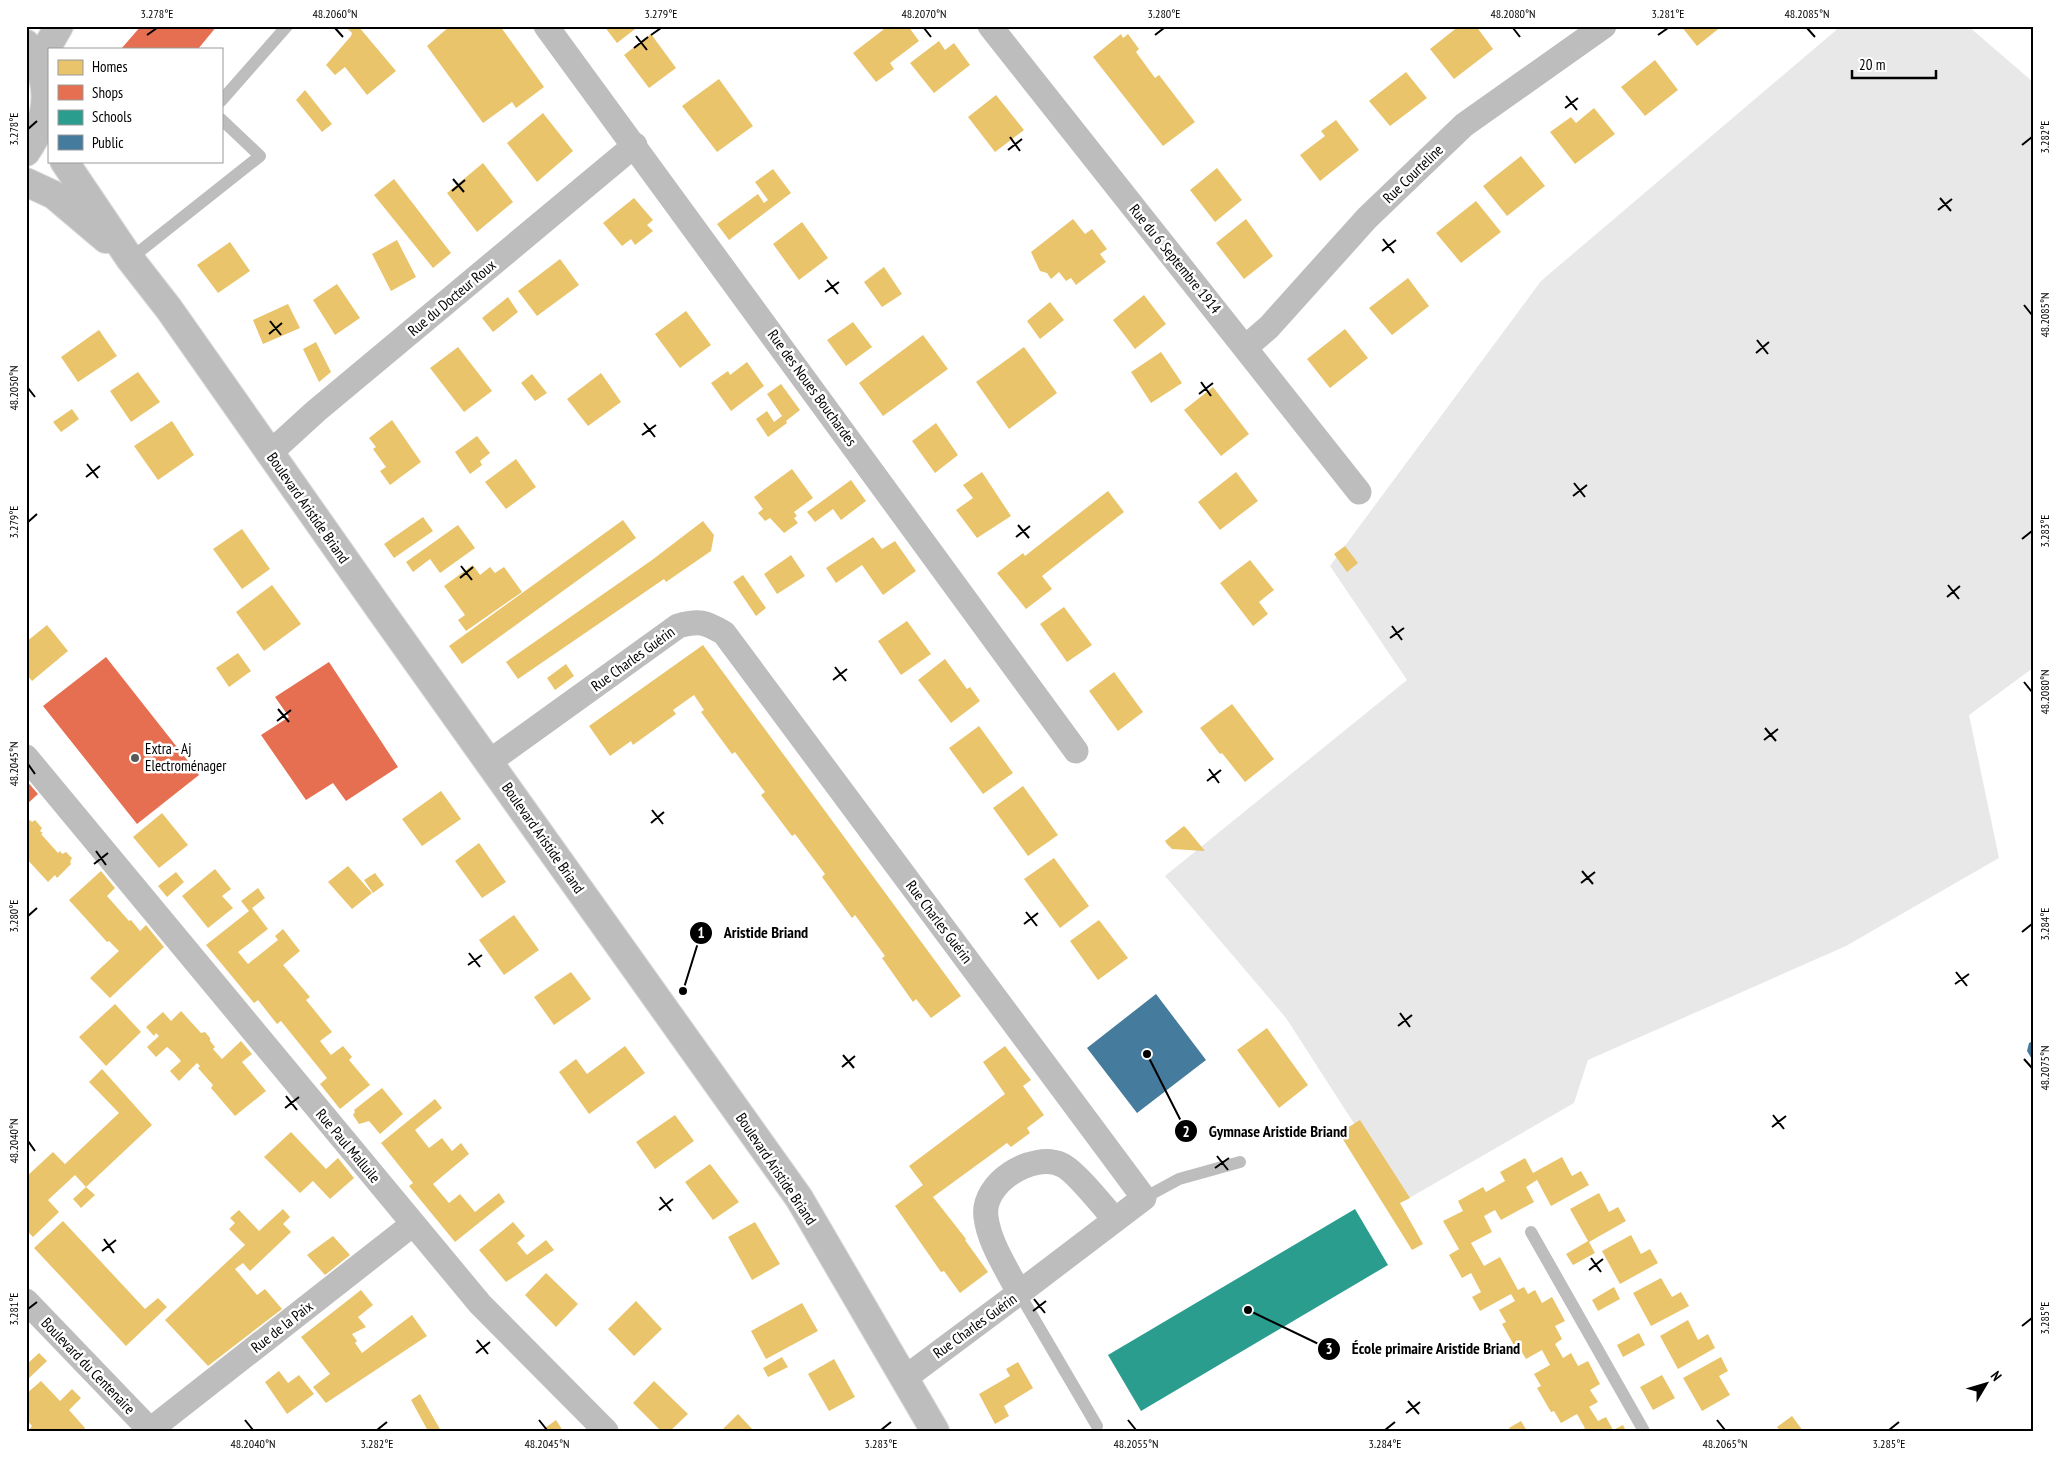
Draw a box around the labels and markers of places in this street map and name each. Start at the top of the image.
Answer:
place label: Extra - Aj Electroménager [145,739,227,775]
marker: Extra - Aj Electroménager [129,752,141,764]
callout: Aristide Briand [689,917,818,948]
callout: Gymnase Aristide Briand [1174,1116,1358,1147]
callout: École primaire Aristide Briand [1316,1333,1530,1364]

